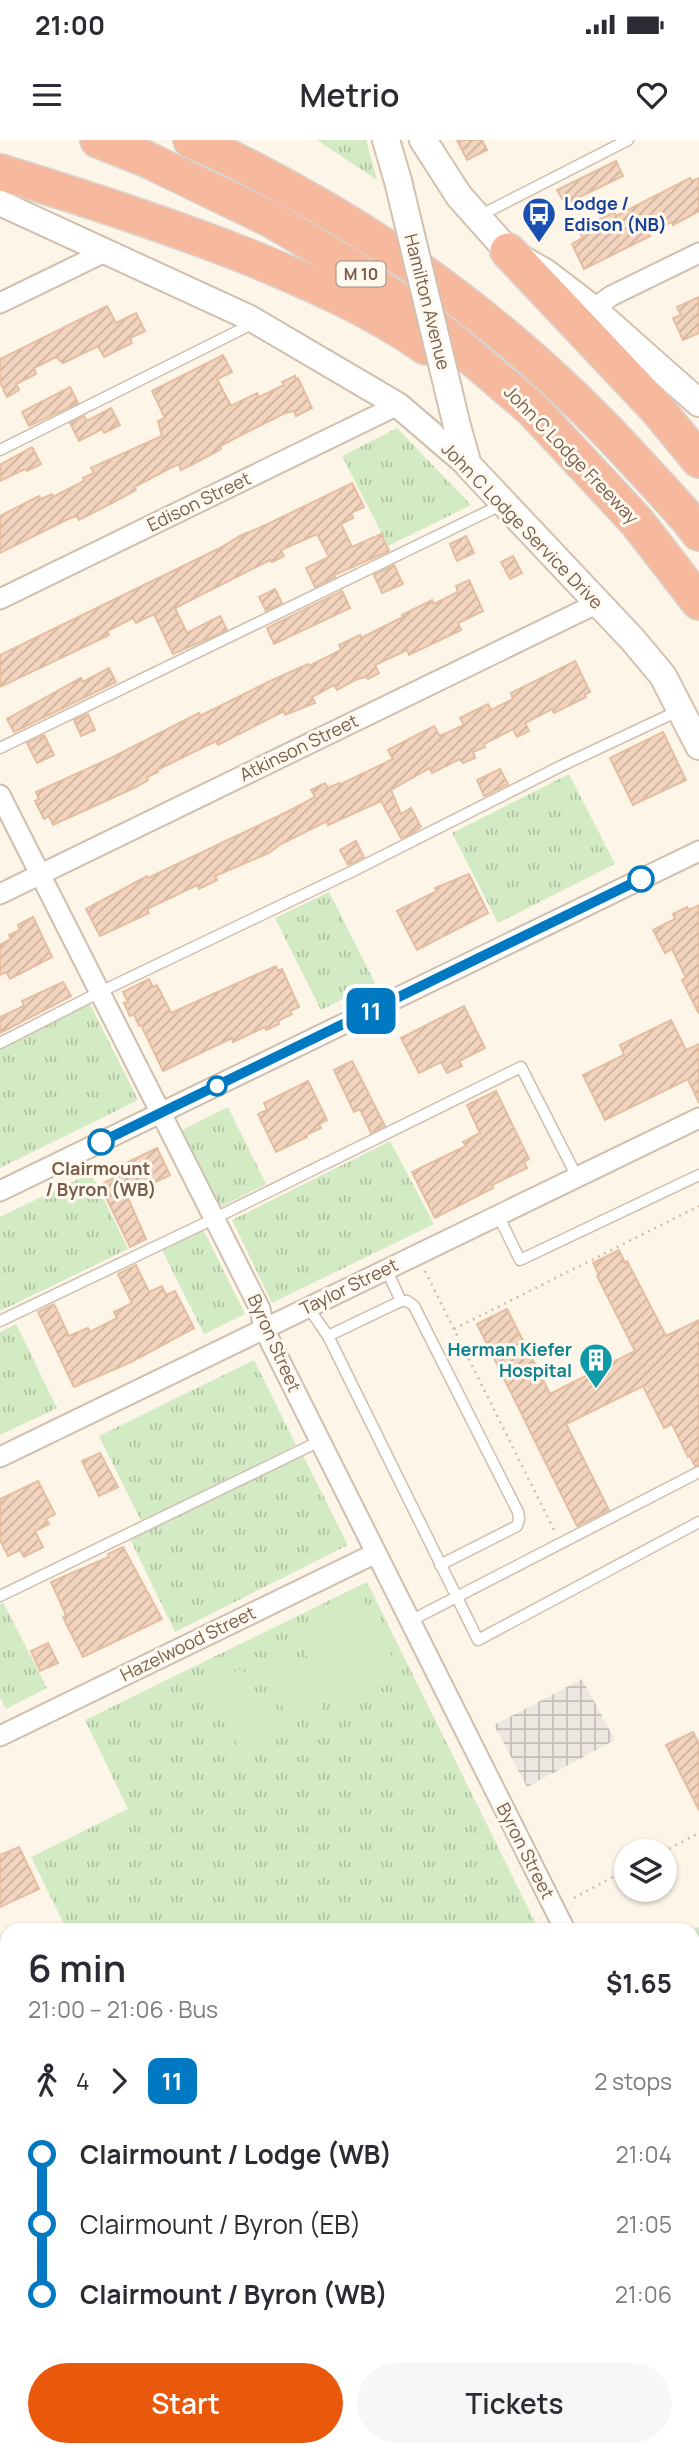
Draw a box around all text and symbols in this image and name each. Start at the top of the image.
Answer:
text: 21:00 [35,7,105,43]
text: Metrio [299,73,400,117]
icon: menu [28,76,66,114]
icon: heart [633,76,671,114]
place label: Lodge / Edison (NB) [564,191,667,236]
bus stop icon: Lodge / Edison (NB) [520,195,558,244]
street label: Hamilton Avenue [399,231,456,372]
road number: M 10 [336,262,386,286]
street label: John C Lodge Freeway [499,380,645,529]
street label: John C Lodge Service Drive [437,437,609,614]
street label: Edison Street [143,466,254,537]
street label: Atkinson Street [235,708,362,786]
unlabelled marker [628,866,654,892]
line badge: 11 [340,988,402,1034]
text: 11 [360,994,382,1027]
unlabelled marker [207,1076,227,1096]
marker: Clairmount / Byron (WB) [88,1129,114,1155]
place label: Clairmount / Byron (WB) [45,1156,157,1201]
street label: Taylor Street [296,1252,402,1320]
street label: Byron Street [243,1290,307,1395]
place label: Herman Kiefer Hospital [448,1337,572,1382]
building icon: Herman Kiefer Hospital [577,1341,615,1390]
street label: Hazelwood Street [116,1600,259,1686]
street label: Byron Street [491,1798,560,1903]
map controls [614,1839,677,1902]
button: layers [614,1839,677,1902]
text: 6 min [28,1941,126,1993]
text: $1.65 [606,1965,672,2001]
text: 21:00 – 21:06 · Bus [28,1993,218,2025]
icon: walk [28,2062,66,2100]
icon: forward [100,2062,138,2100]
text: 11 [162,2064,183,2097]
text: 4 [76,2065,90,2097]
text: 2 stops [594,2065,672,2097]
text: Clairmount / Lodge (WB) [80,2136,392,2172]
text: 21:04 [615,2138,672,2170]
text: Clairmount / Byron (EB) [80,2206,361,2242]
text: 21:05 [616,2208,672,2240]
text: Clairmount / Byron (WB) [80,2276,388,2312]
text: 21:06 [615,2278,672,2310]
button: Start [28,2363,343,2443]
button: Tickets [357,2363,672,2443]

